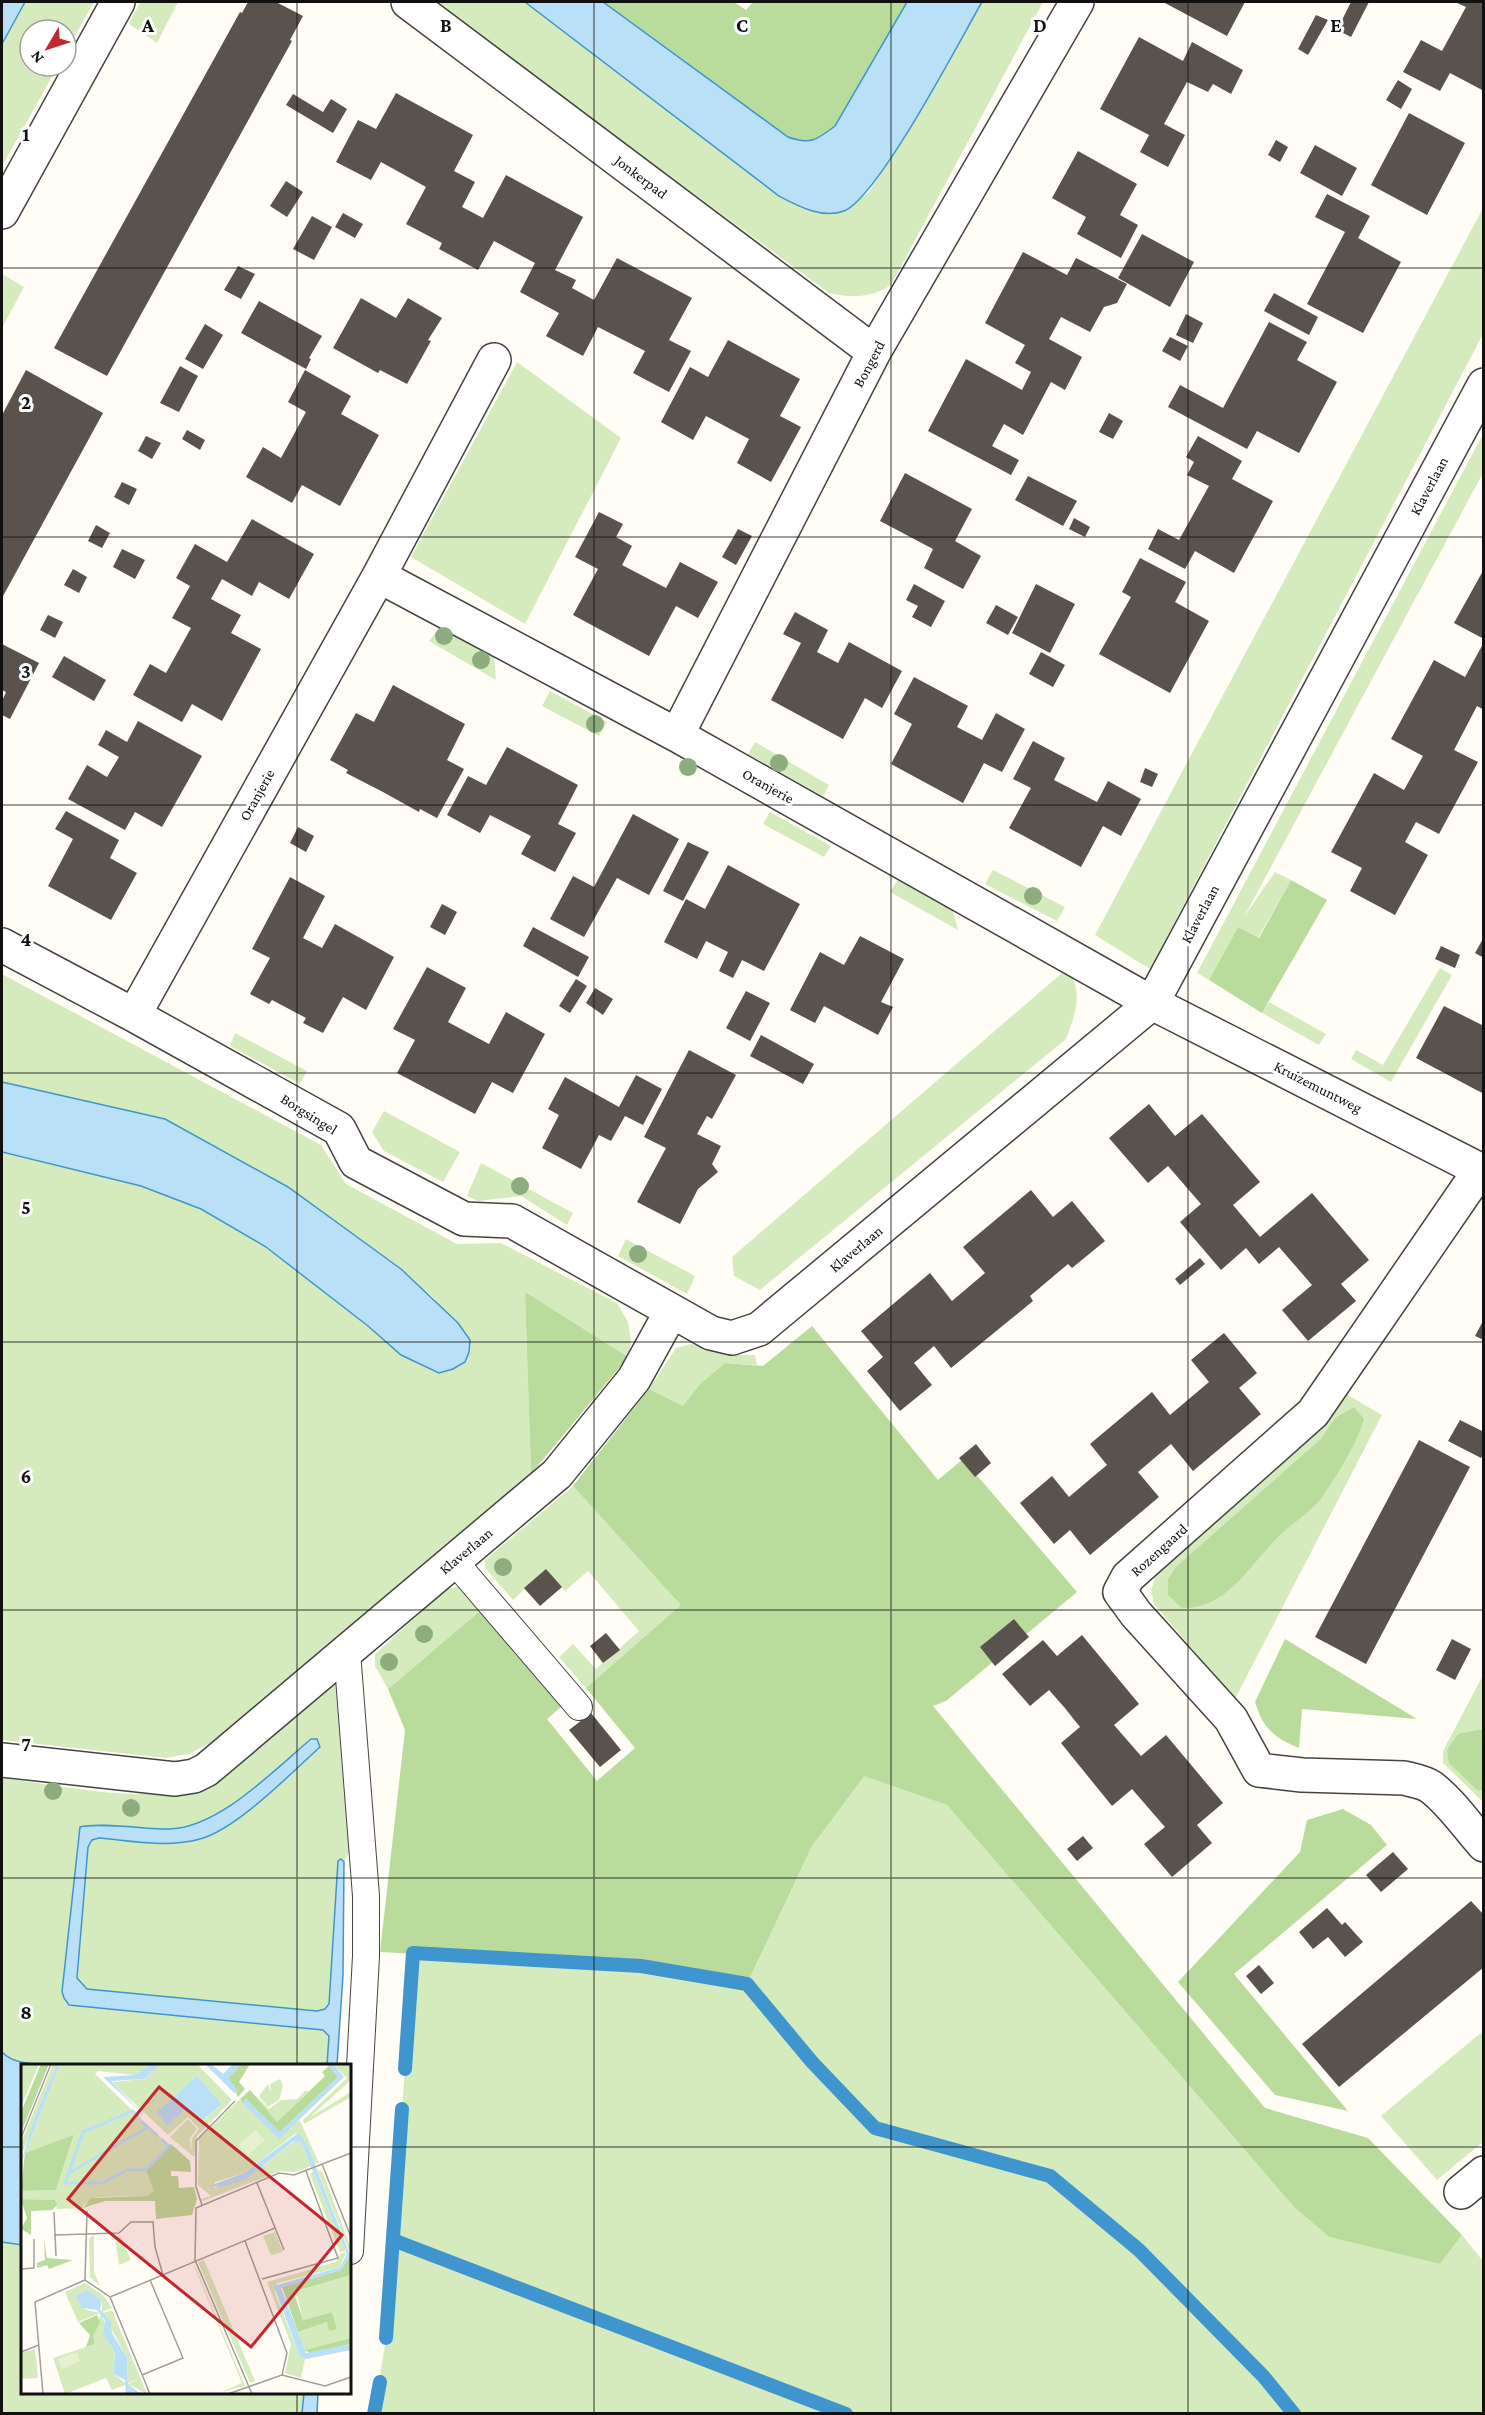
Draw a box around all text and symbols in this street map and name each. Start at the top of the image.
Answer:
text: A [141,14,155,36]
text: B [440,14,452,36]
text: C [736,14,748,36]
text: D [1033,14,1047,36]
text: E [1330,14,1342,36]
north arrow [18,18,78,78]
text: N [27,47,47,67]
text: 1 [22,123,30,145]
street label: Jonkerpad [609,151,671,203]
street label: Bongerd [850,338,889,390]
text: 2 [21,391,31,413]
street label: Klaverlaan [1407,454,1451,518]
text: 3 [21,660,31,682]
street label: Oranjerie [739,765,797,808]
street label: Oranjerie [236,766,279,824]
street label: Klaverlaan [1178,882,1222,946]
text: 4 [21,928,32,950]
street label: Kruizemuntweg [1271,1058,1365,1117]
street label: Borgsingel [277,1090,340,1138]
text: 5 [21,1196,31,1218]
street label: Klaverlaan [826,1222,886,1276]
text: 6 [21,1465,31,1487]
street label: Rozengaard [1127,1520,1191,1580]
street label: Klaverlaan [436,1524,496,1578]
text: 7 [21,1733,31,1755]
text: 8 [20,2001,32,2023]
inset map [21,2064,351,2394]

